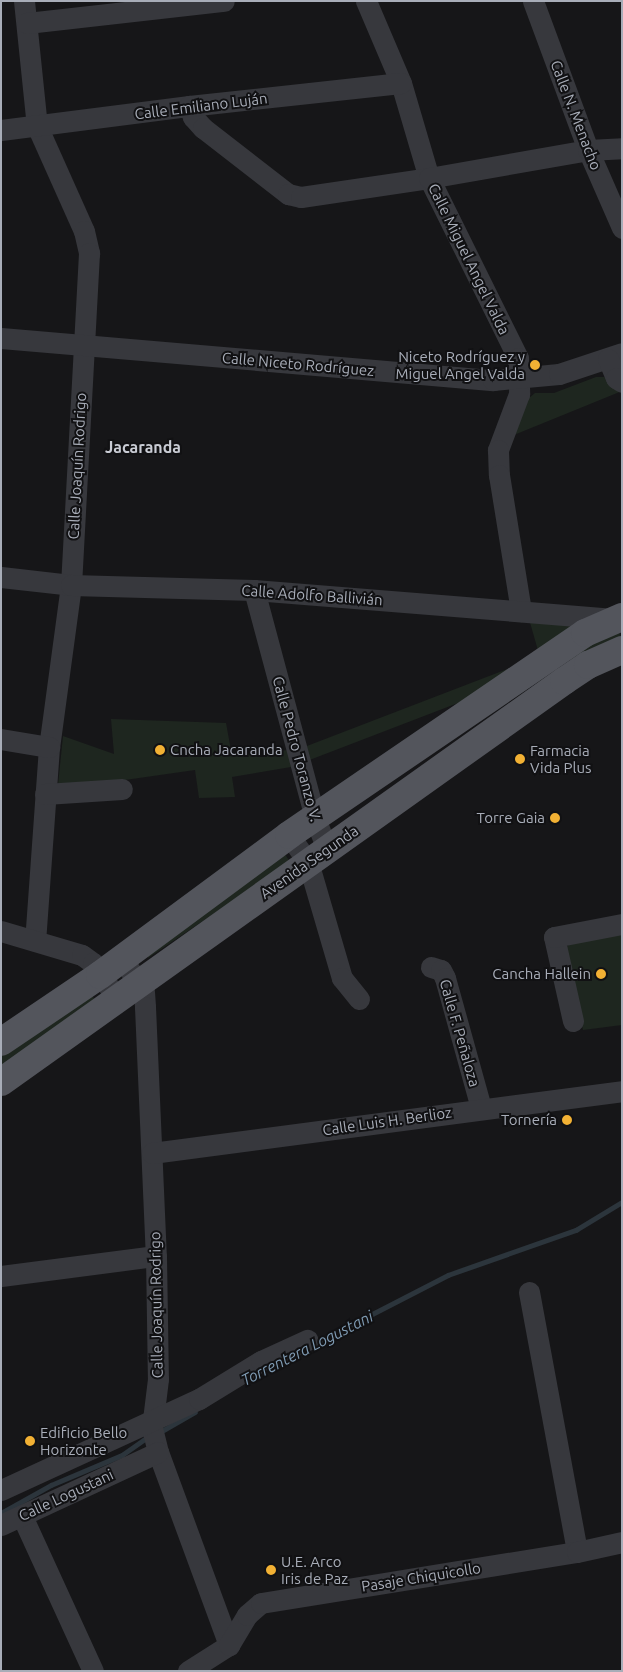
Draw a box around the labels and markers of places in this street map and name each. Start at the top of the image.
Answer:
place label: Niceto Rodríguez y Miguel Angel Valda [396,347,525,382]
marker: Niceto Rodríguez y Miguel Angel Valda [529,359,541,371]
place label: Cncha Jacaranda [170,741,283,759]
place label: Farmacia Vida Plus [530,741,592,776]
marker: Cncha Jacaranda [154,744,166,756]
marker: Farmacia Vida Plus [514,753,526,765]
place label: Torre Gaia [477,809,545,827]
marker: Torre Gaia [549,812,561,824]
place label: Cancha Hallein [492,965,591,983]
marker: Cancha Hallein [595,968,607,980]
place label: Tornería [501,1111,557,1129]
marker: Tornería [561,1114,573,1126]
place label: Edificio Bello Horizonte [40,1423,127,1458]
marker: Edificio Bello Horizonte [24,1435,36,1447]
place label: U.E. Arco Iris de Paz [281,1552,348,1587]
marker: U.E. Arco Iris de Paz [265,1564,277,1576]

